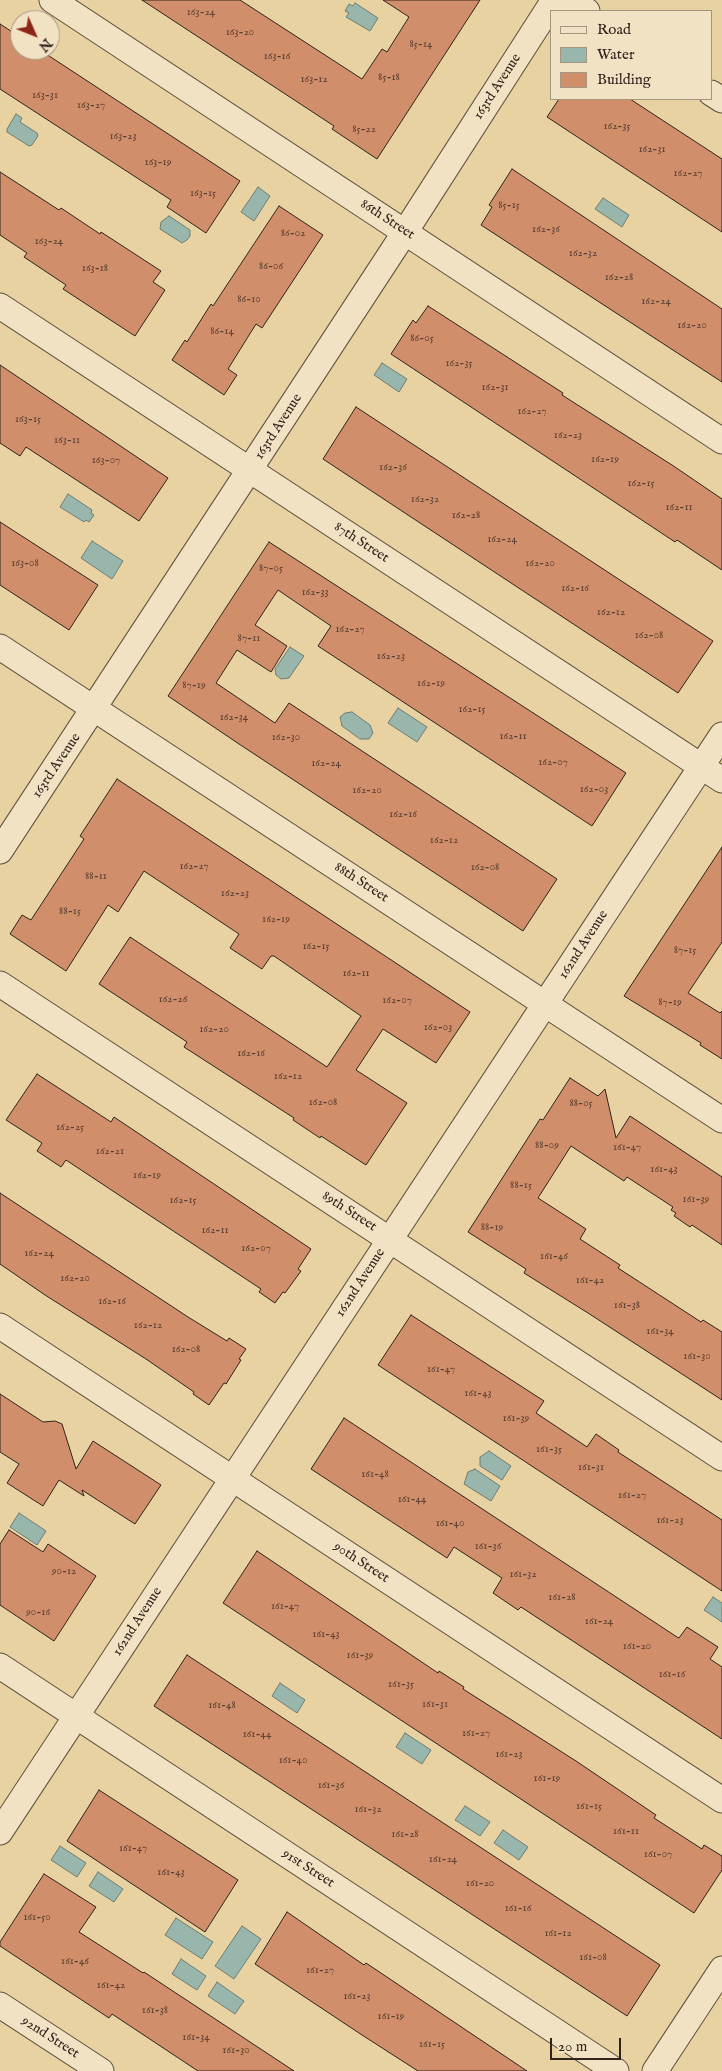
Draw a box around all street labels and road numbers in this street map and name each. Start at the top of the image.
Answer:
street label: 163rd Avenue [471,51,525,123]
street label: 86th Street [357,196,417,244]
street label: 163rd Avenue [252,391,306,463]
street label: 87th Street [330,519,392,567]
street label: 163rd Avenue [29,730,85,802]
street label: 88th Street [331,859,391,907]
street label: 162nd Avenue [556,908,612,982]
street label: 89th Street [319,1188,379,1236]
street label: 162nd Avenue [333,1246,389,1320]
street label: 90th Street [330,1539,392,1587]
street label: 162nd Avenue [110,1585,166,1659]
street label: 91st Street [279,1846,337,1892]
street label: 92nd Street [18,2013,82,2063]

